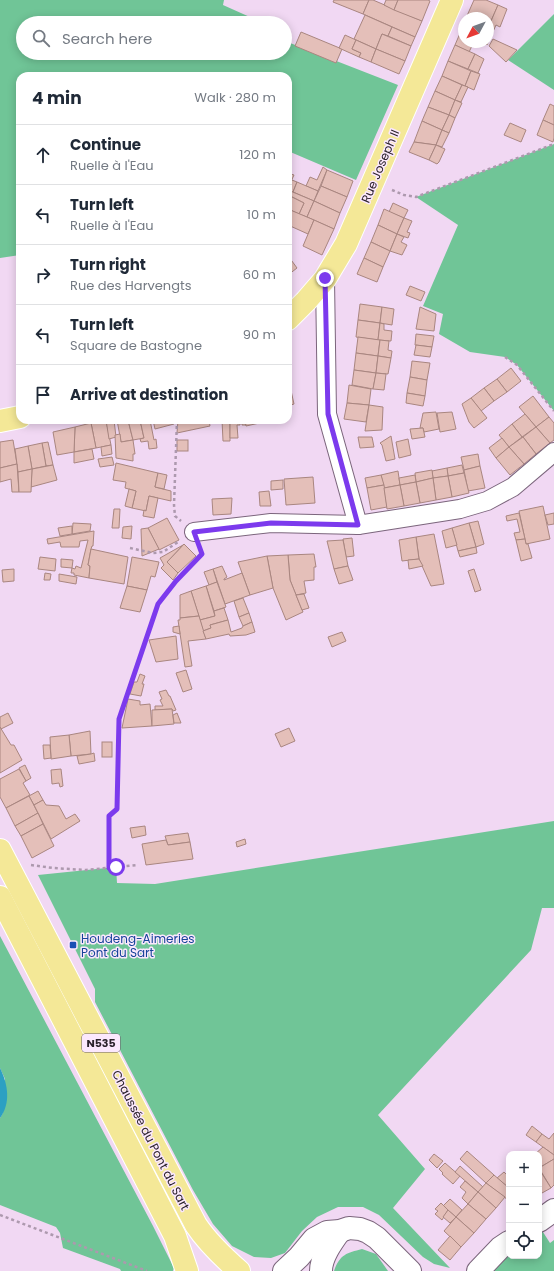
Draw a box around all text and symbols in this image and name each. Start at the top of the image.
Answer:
north arrow [458,12,494,48]
search box [16,16,292,60]
icon: search [30,27,52,49]
text: Search here [62,28,152,49]
text: 4 min [32,86,82,110]
text: Walk · 280 m [194,88,276,107]
street label: Rue Joseph II [357,127,403,205]
text: Continue [70,134,141,155]
icon: ahead [32,144,54,166]
text: 120 m [239,145,276,164]
text: Ruelle à l'Eau [70,156,154,175]
text: Turn left [70,194,134,215]
icon: left [32,204,54,226]
text: 10 m [247,205,276,224]
text: Ruelle à l'Eau [70,216,154,235]
text: Turn right [70,254,146,275]
icon: right [32,264,54,286]
text: 60 m [243,265,276,284]
route end [316,269,334,287]
text: Rue des Harvengts [70,276,191,295]
text: Turn left [70,314,134,335]
icon: left [32,324,54,346]
text: 90 m [243,325,276,344]
text: Square de Bastogne [70,336,202,355]
icon: arrive [32,384,54,406]
text: Arrive at destination [70,384,228,405]
route start [107,858,125,876]
place label: Houdeng-Aimeries Pont du Sart [81,930,195,961]
marker: Houdeng-Aimeries Pont du Sart [68,940,78,950]
road number: N535 [82,1034,120,1052]
street label: Chaussée du Pont du Sart [108,1067,194,1213]
map controls [506,1151,542,1259]
button: + [506,1151,542,1187]
button: − [506,1187,542,1223]
button: locate [506,1223,542,1259]

